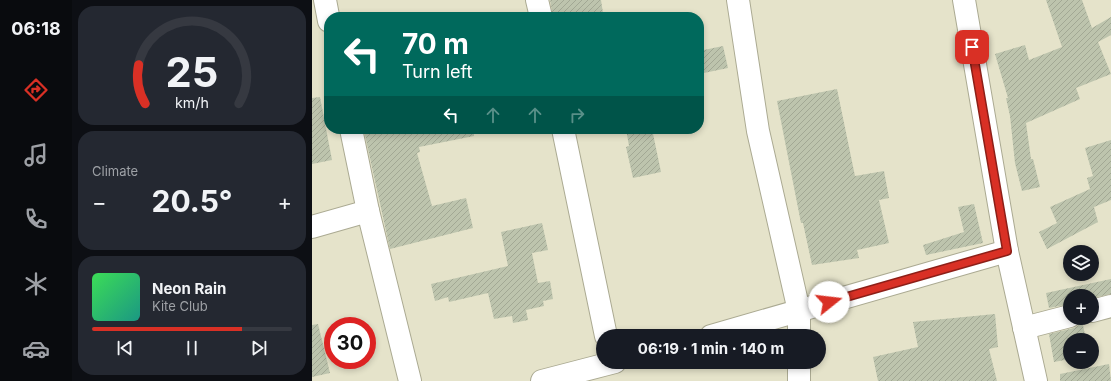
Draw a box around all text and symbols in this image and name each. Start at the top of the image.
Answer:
text: 06:18 [11,18,61,39]
text: 70 m [402,27,469,61]
icon: left [336,28,388,80]
pin [955,30,989,64]
icon: arrive [961,36,983,58]
text: 25 [166,46,218,96]
text: Turn left [402,61,472,82]
icon: directions [22,76,50,104]
text: km/h [175,93,209,110]
icon: left [440,104,462,126]
icon: ahead [482,104,504,126]
icon: ahead [524,104,546,126]
icon: right [566,104,588,126]
icon: music [22,141,50,169]
text: Climate [92,163,138,179]
text: 20.5° [152,183,232,219]
text: − [92,189,107,215]
text: + [277,189,292,215]
icon: phone [22,205,50,233]
map controls [1063,245,1099,369]
button: layers [1063,245,1099,281]
icon: climate [22,270,50,298]
text: Neon Rain [152,279,226,298]
position arrow [808,281,850,323]
button: + [1063,289,1099,325]
text: Kite Club [152,298,208,314]
speed limit sign: 30 [324,317,376,369]
button: − [1063,333,1099,369]
icon: car [22,335,50,363]
icon: previous [114,337,136,359]
icon: pause [181,337,203,359]
icon: next [248,337,270,359]
text: 06:19 · 1 min · 140 m [638,339,784,358]

